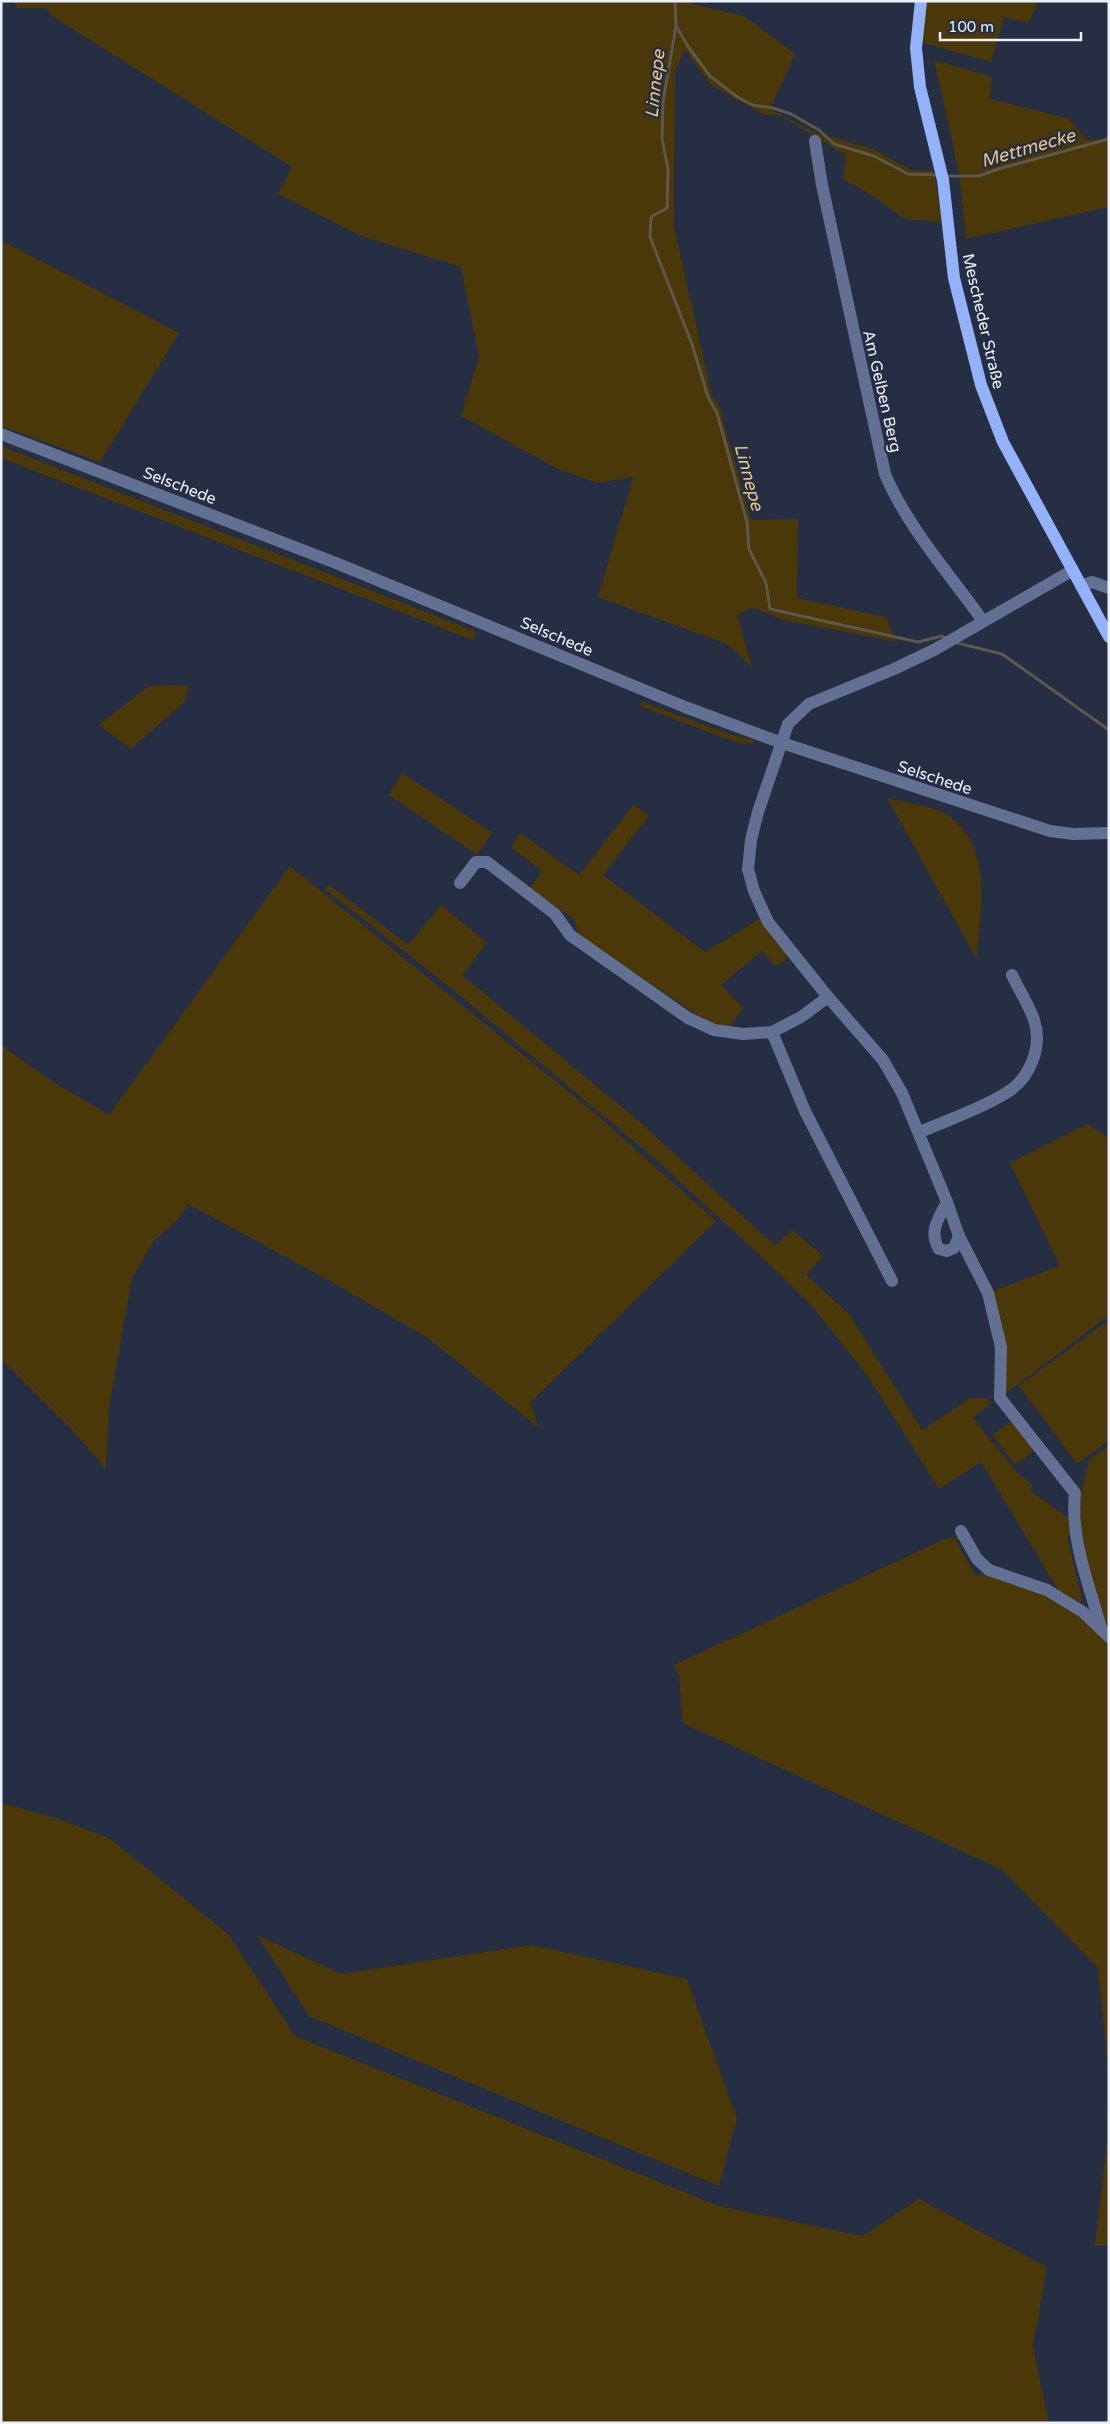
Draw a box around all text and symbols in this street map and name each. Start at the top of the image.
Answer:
scale bar [940,10,1081,42]
text: 100 m [948,18,994,36]
water label: Linnepe [640,48,670,119]
water label: Mettmecke [978,124,1079,172]
street label: Mescheder Straße [958,252,1008,391]
street label: Am Gelben Berg [858,328,906,454]
water label: Linnepe [730,441,769,514]
street label: Selschede [140,463,219,509]
street label: Selschede [517,613,596,661]
street label: Selschede [895,757,974,799]

